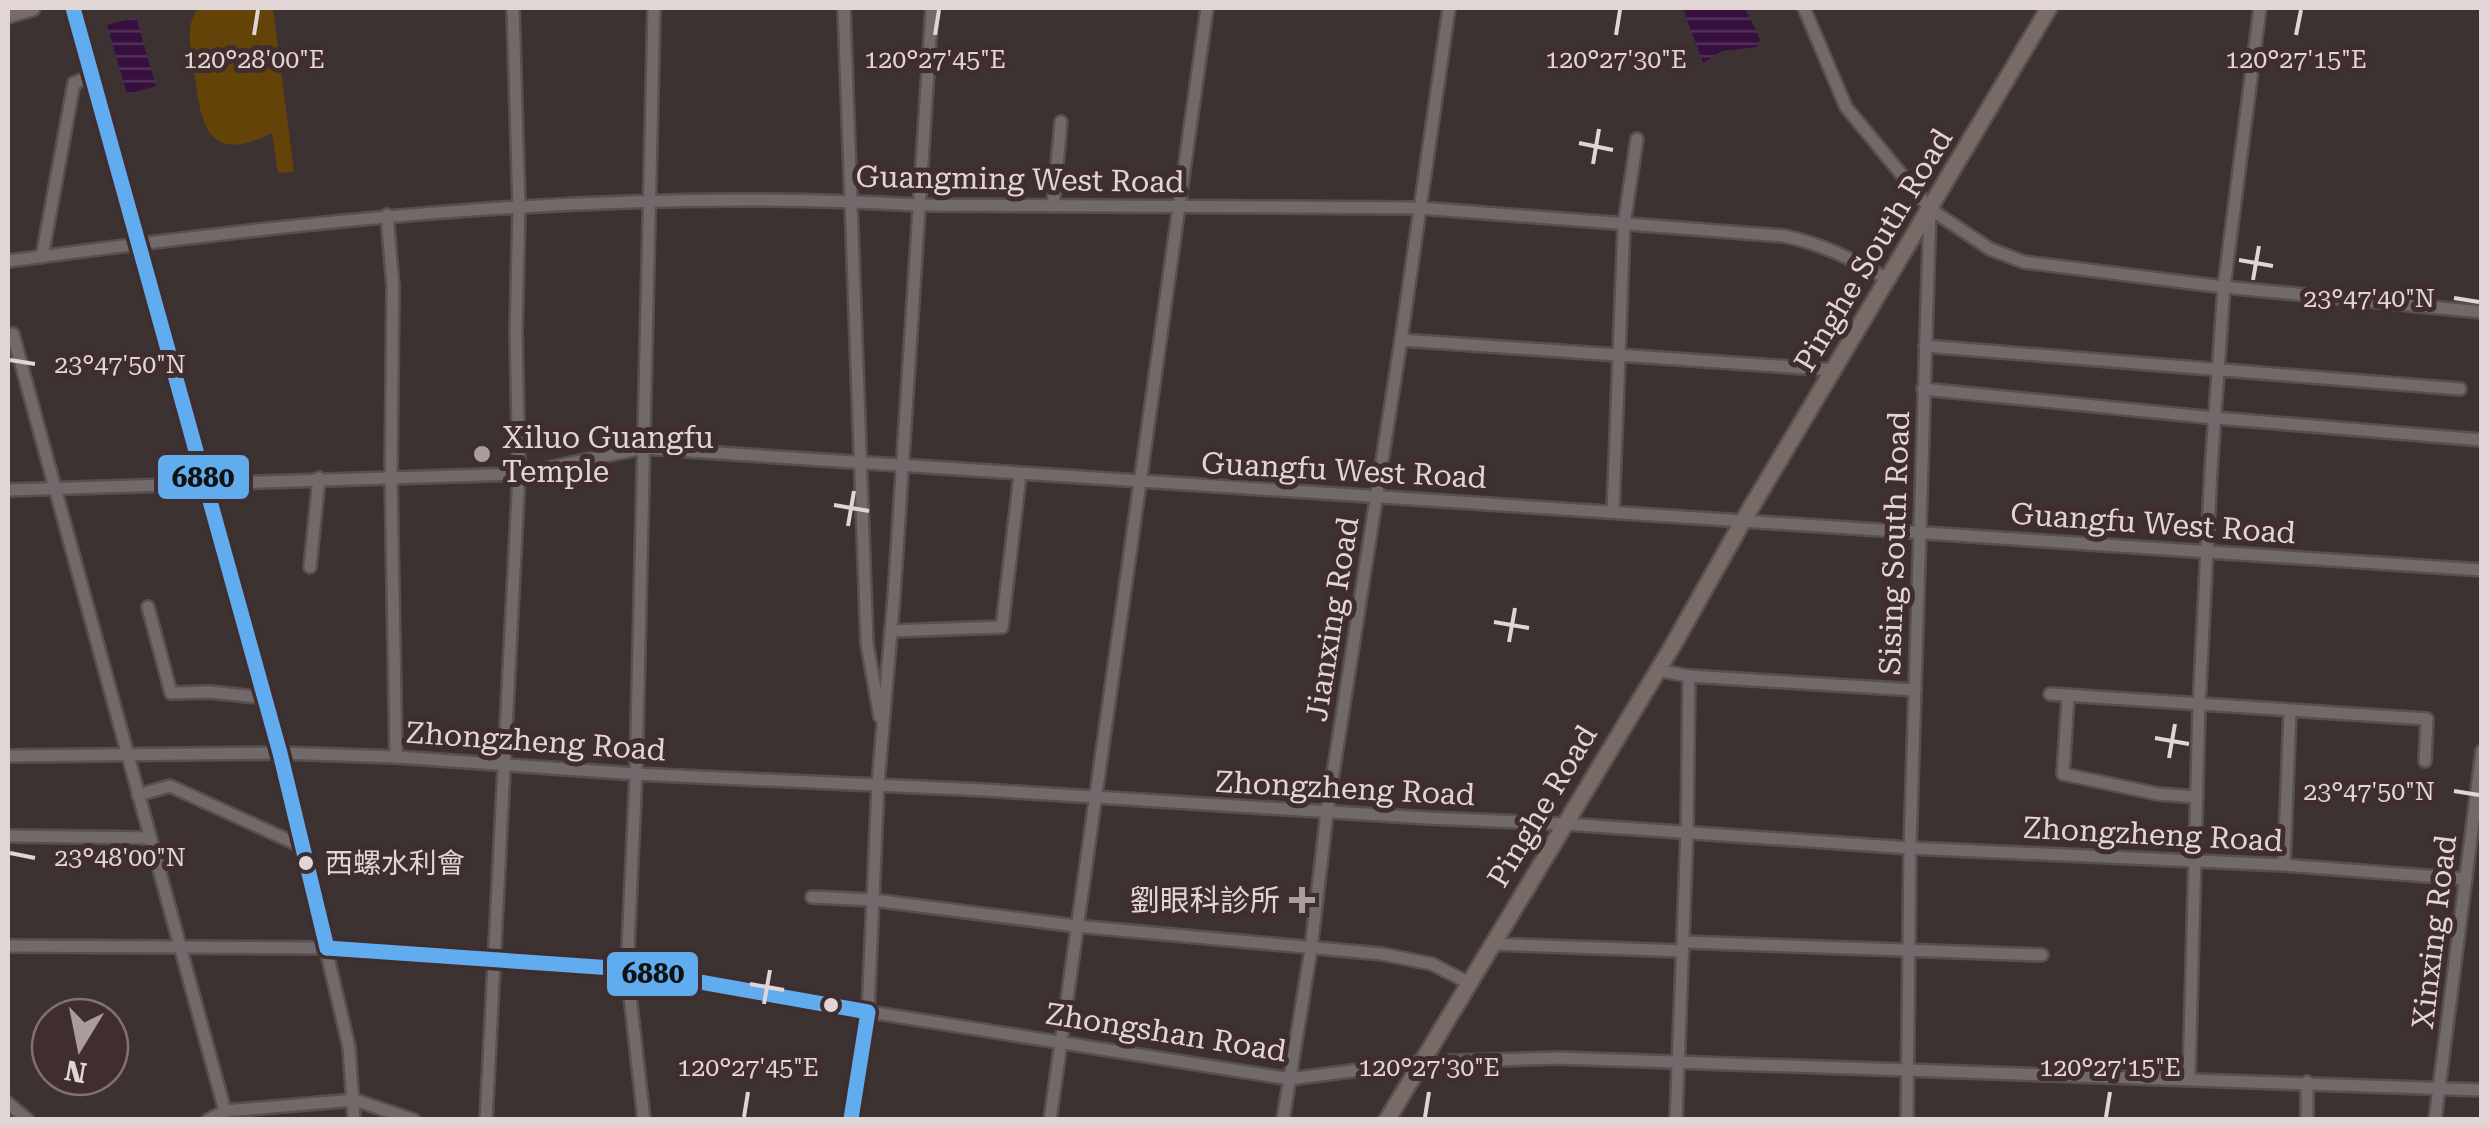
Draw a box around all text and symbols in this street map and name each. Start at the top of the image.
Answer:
text: 120°28'00"E [183,45,325,74]
text: 120°27'45"E [864,45,1006,74]
text: 120°27'30"E [1545,45,1687,74]
text: 120°27'15"E [2225,45,2367,74]
street label: Pinghe South Road [1787,122,1959,378]
street label: Guangming West Road [855,159,1185,199]
text: 23°47'40"N [2303,284,2435,313]
text: 23°47'50"N [54,350,186,379]
street label: Sising South Road [1872,410,1916,676]
place label: Xiluo Guangfu Temple [502,420,714,489]
marker: Xiluo Guangfu Temple [471,443,493,465]
street label: Guangfu West Road [1200,445,1488,495]
line badge: 6880 [156,453,251,501]
text: 6880 [172,461,235,494]
street label: Guangfu West Road [2009,496,2297,550]
street label: Jianxing Road [1299,514,1365,724]
street label: Zhongzheng Road [405,714,667,768]
street label: Pinghe Road [1480,719,1604,893]
street label: Zhongzheng Road [1214,764,1476,812]
text: 23°47'50"N [2303,777,2435,806]
street label: Zhongzheng Road [2022,810,2284,858]
street label: Xinxing Road [2405,833,2463,1031]
text: 23°48'00"N [54,843,186,872]
place label: 西螺水利會 [325,847,465,880]
marker: 西螺水利會 [296,853,316,873]
place label: 劉眼科診所 [1130,883,1280,918]
marker: 劉眼科診所 [1289,887,1315,913]
line badge: 6880 [605,950,700,998]
text: 6880 [622,957,685,990]
unlabelled marker [821,995,841,1015]
street label: Zhongshan Road [1043,996,1289,1068]
north arrow [30,997,130,1097]
text: N [62,1053,89,1089]
text: 120°27'45"E [677,1053,819,1082]
text: 120°27'30"E [1358,1053,1500,1082]
text: 120°27'15"E [2039,1053,2181,1082]

